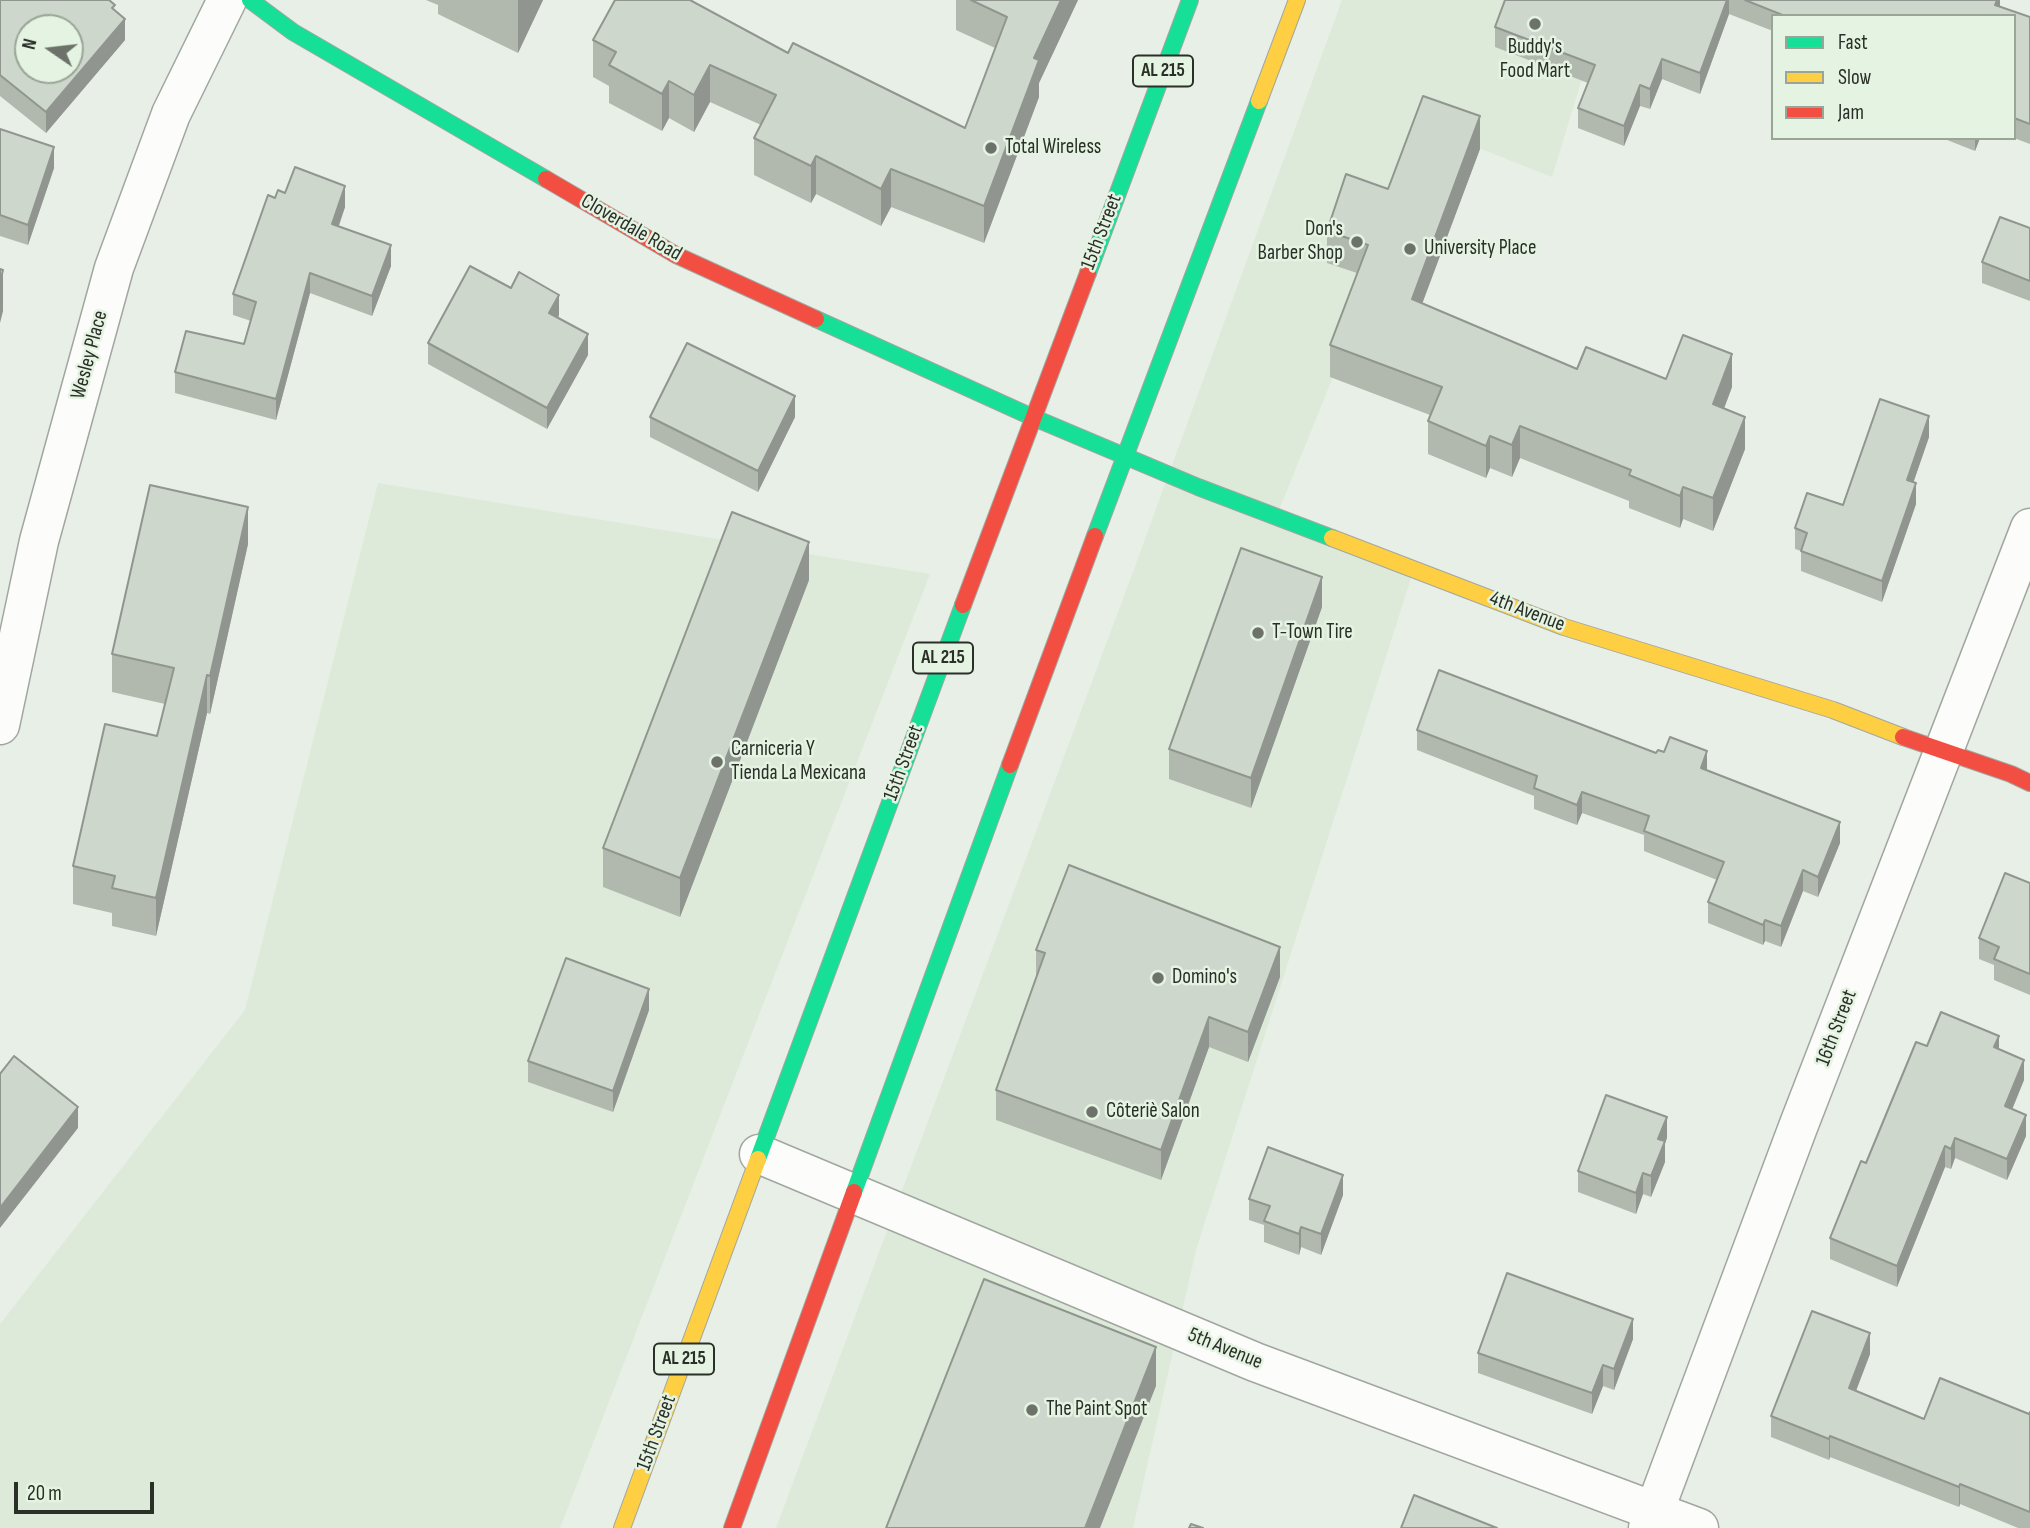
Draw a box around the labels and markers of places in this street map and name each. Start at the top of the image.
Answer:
marker: Buddy's Food Mart [1527,16,1543,32]
place label: Buddy's Food Mart [1500,35,1570,85]
place label: Total Wireless [1005,135,1101,161]
marker: Total Wireless [983,140,999,156]
place label: Don's Barber Shop [1258,217,1343,267]
marker: Don's Barber Shop [1349,234,1365,250]
place label: University Place [1424,236,1536,262]
marker: University Place [1402,241,1418,257]
place label: T-Town Tire [1272,620,1353,646]
marker: T-Town Tire [1250,625,1266,641]
place label: Carniceria Y Tienda La Mexicana [731,737,866,787]
marker: Carniceria Y Tienda La Mexicana [709,754,725,770]
place label: Domino's [1172,965,1237,991]
marker: Domino's [1150,970,1166,986]
place label: Côteriè Salon [1106,1099,1200,1125]
marker: Côteriè Salon [1084,1104,1100,1120]
place label: The Paint Spot [1046,1397,1147,1423]
marker: The Paint Spot [1024,1402,1040,1418]

